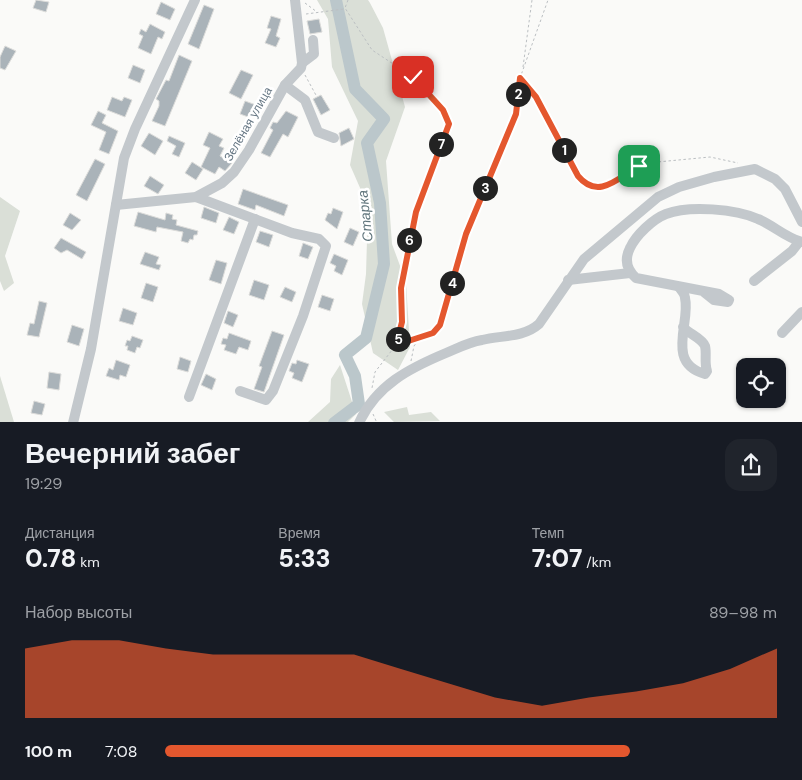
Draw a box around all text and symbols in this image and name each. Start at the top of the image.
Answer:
pin [392,56,434,98]
icon: check [399,63,427,91]
pin: 2 [506,82,530,106]
street label: Зелёная улица [220,84,276,164]
text: 2 [514,85,523,103]
pin: 7 [428,132,454,156]
text: 7 [438,135,445,153]
pin: 1 [552,138,576,162]
text: 1 [562,141,567,159]
pin [618,145,660,187]
icon: arrive [625,152,653,180]
pin: 3 [472,176,498,200]
text: 3 [481,179,490,197]
water label: Старка [353,189,377,243]
pin: 6 [396,228,422,252]
text: 6 [405,231,414,249]
pin: 4 [440,270,464,296]
text: 4 [448,274,457,292]
pin: 5 [386,326,410,352]
text: 5 [394,330,403,348]
map controls [736,358,786,408]
button: locate [736,358,786,408]
text: Вечерний забег [25,435,241,472]
button: share [725,439,777,491]
text: 19:29 [25,473,62,494]
text: Дистанция [25,524,95,542]
text: Время [278,524,320,542]
text: Темп [532,524,564,542]
text: 0.78 [25,542,77,575]
text: 5:33 [278,542,331,575]
text: 7:07 [532,542,583,575]
text: km [77,553,100,571]
text: /km [583,553,611,571]
text: Набор высоты [25,602,132,623]
text: 89–98 m [709,602,777,623]
text: 100 m [25,741,72,762]
text: 7:08 [105,741,137,762]

